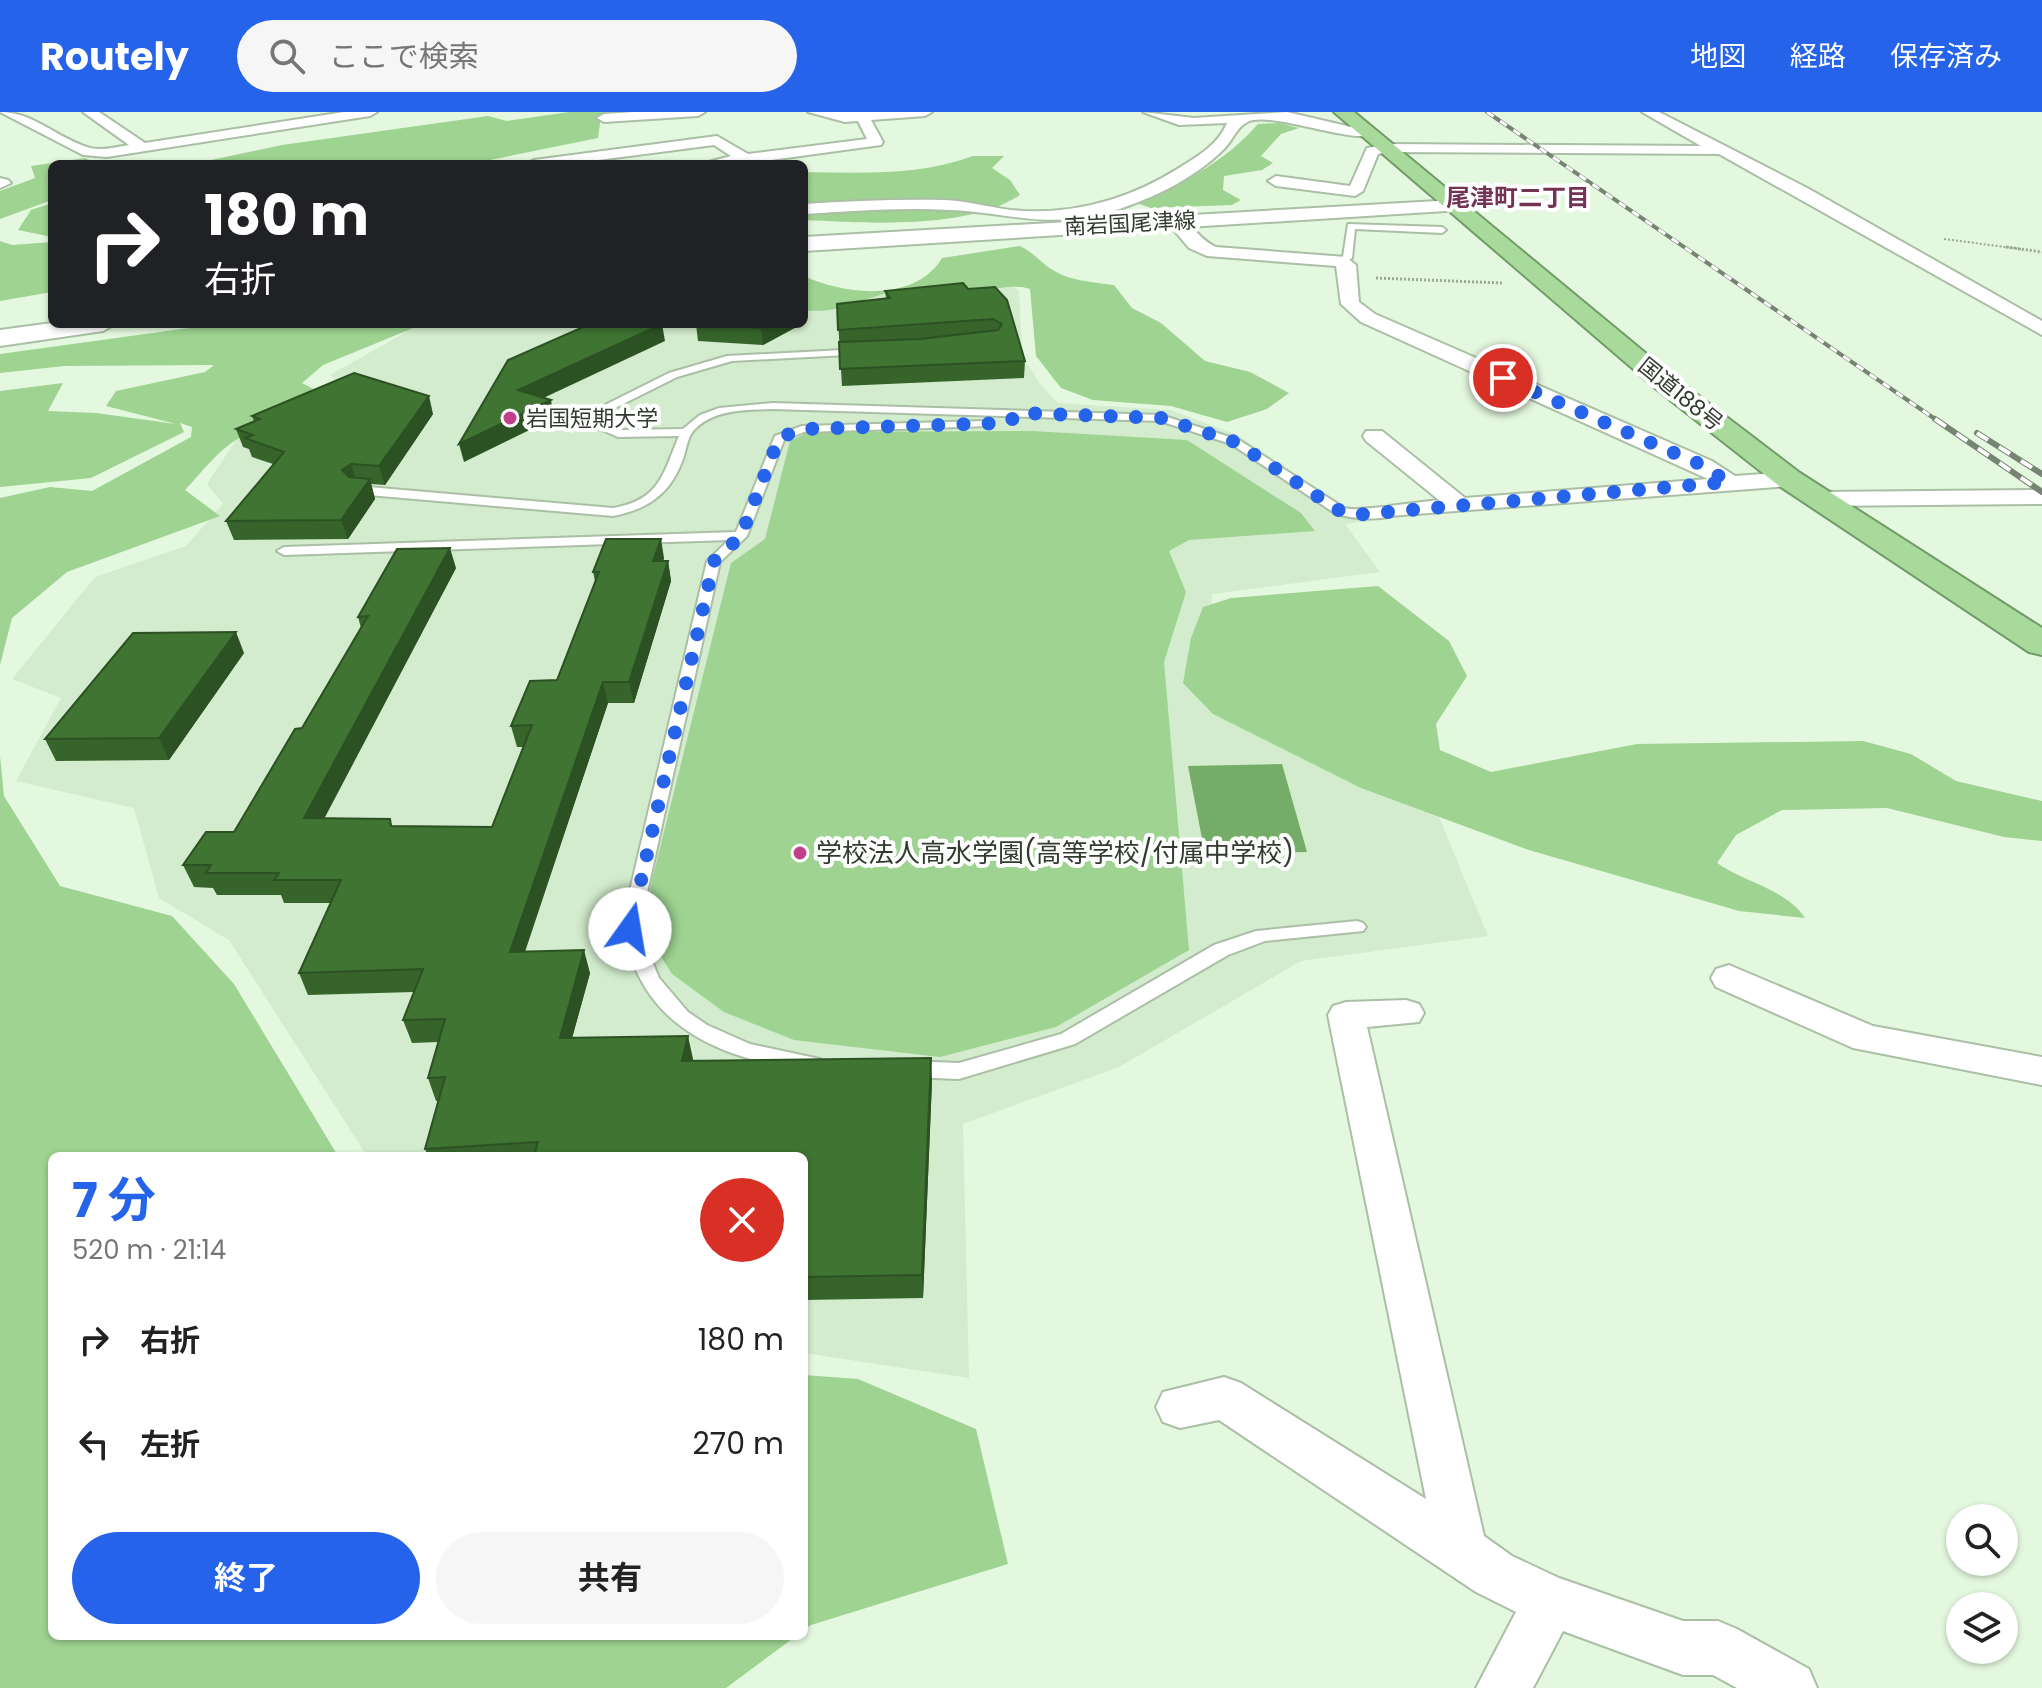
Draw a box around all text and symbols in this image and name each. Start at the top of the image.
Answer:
search box [237,20,797,92]
text: Routely [40,30,189,83]
icon: search [265,34,309,78]
text: ここで検索 [329,35,479,78]
text: 地図 [1690,37,1746,76]
text: 経路 [1790,37,1846,76]
text: 保存済み [1890,37,2002,76]
text: 180 m [204,176,369,255]
district label: 尾津町二丁目 [1446,181,1590,214]
icon: right [72,192,176,296]
street label: 南岩国尾津線 [1063,205,1197,242]
text: 右折 [204,254,276,305]
pin [1469,344,1537,412]
street label: 国道188号 [1632,351,1730,438]
icon: arrive [1481,356,1525,400]
place label: 岩国短期大学 [526,403,658,434]
marker: 岩国短期大学 [501,409,519,427]
place label: 学校法人高水学園(高等学校/付属中学校) [816,835,1294,871]
marker: 学校法人高水学園(高等学校/付属中学校) [791,844,809,862]
position arrow [588,887,672,971]
text: 7 分 [72,1167,156,1234]
button: close [700,1178,784,1262]
text: 520 m · 21:14 [72,1232,226,1268]
icon: right [72,1318,116,1362]
text: 180 m [698,1318,784,1361]
text: 右折 [140,1319,200,1362]
icon: left [72,1422,116,1466]
text: 270 m [693,1422,784,1465]
text: 左折 [140,1423,200,1466]
map controls [1946,1504,2018,1664]
button: search [1946,1504,2018,1576]
button: 終了 [72,1532,420,1624]
button: 共有 [436,1532,784,1624]
button: layers [1946,1592,2018,1664]

